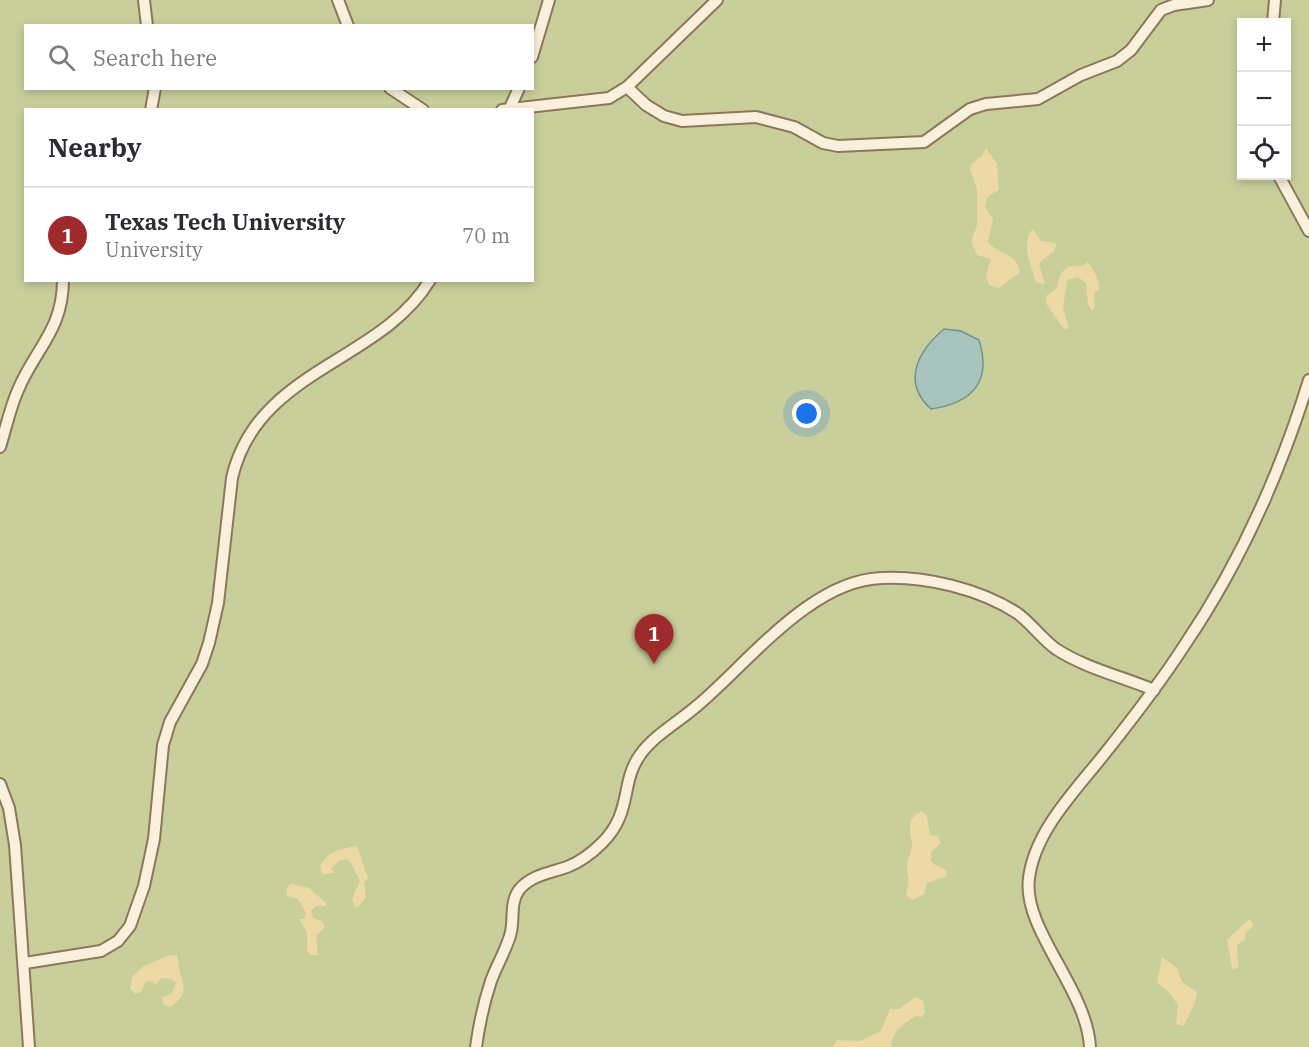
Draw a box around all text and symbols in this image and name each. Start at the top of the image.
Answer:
map controls [1237,18,1291,180]
button: + [1237,18,1291,72]
search box [24,24,534,90]
icon: search [45,41,78,74]
text: Search here [93,43,217,72]
button: − [1237,72,1291,126]
button: locate [1237,126,1291,180]
text: Nearby [48,130,142,164]
text: Texas Tech University [105,207,345,236]
text: 1 [62,222,74,249]
text: 70 m [462,222,510,249]
text: University [105,236,203,263]
your location [792,399,821,428]
pin: 1 [634,614,674,664]

